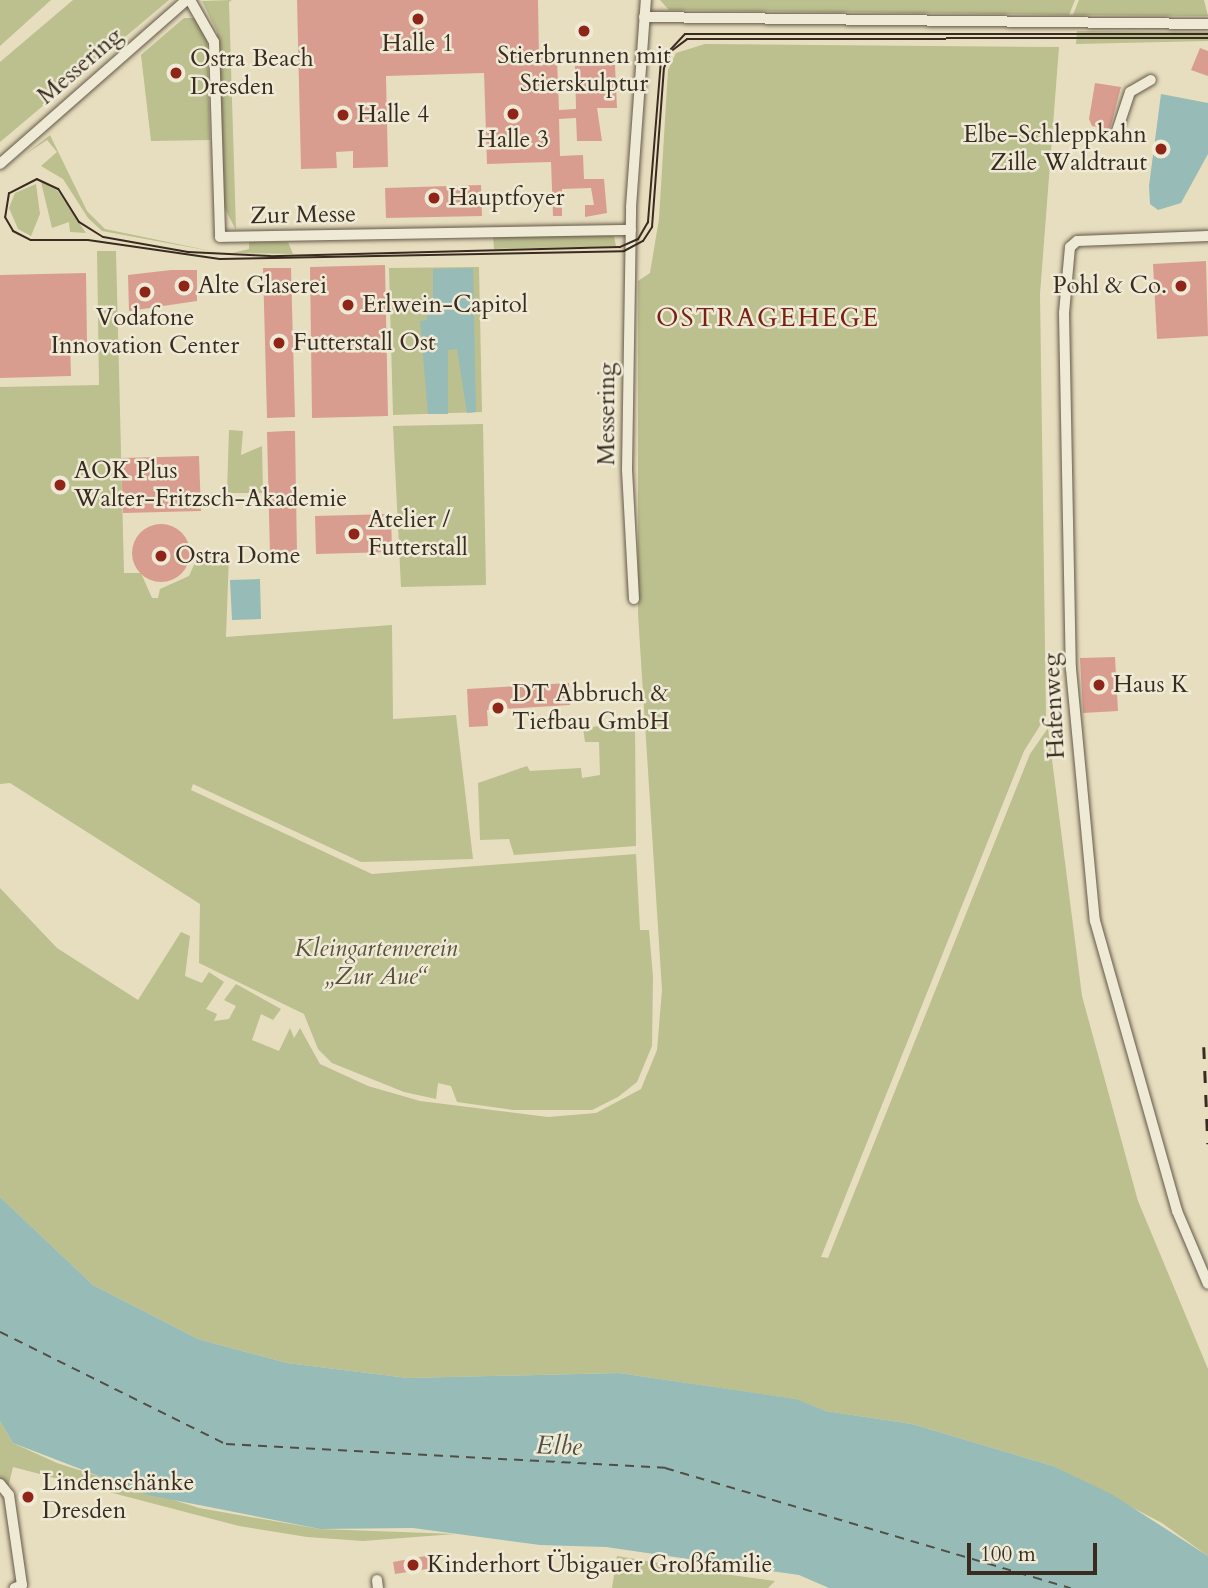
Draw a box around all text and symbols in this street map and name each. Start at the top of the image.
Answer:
marker: Halle 1 [410,11,426,27]
street label: Messering [32,21,128,111]
marker: Stierbrunnen mit Stierskulptur [576,23,592,39]
place label: Halle 1 [382,30,454,58]
place label: Stierbrunnen mit Stierskulptur [497,42,671,98]
place label: Ostra Beach Dresden [190,45,314,101]
marker: Ostra Beach Dresden [168,65,184,81]
place label: Halle 4 [357,101,429,129]
marker: Halle 3 [505,106,521,122]
marker: Halle 4 [335,107,351,123]
place label: Elbe-Schleppkahn Zille Waldtraut [963,121,1147,177]
place label: Halle 3 [477,126,549,154]
marker: Elbe-Schleppkahn Zille Waldtraut [1153,141,1169,157]
place label: Hauptfoyer [448,184,565,212]
marker: Hauptfoyer [426,190,442,206]
street label: Zur Messe [250,200,356,230]
place label: Alte Glaserei [198,272,327,300]
place label: Pohl & Co. [1052,272,1167,300]
marker: Alte Glaserei [176,278,192,294]
marker: Pohl & Co. [1173,278,1189,294]
marker: Vodafone Innovation Center [137,284,153,300]
place label: Erlwein-Capitol [362,291,528,319]
marker: Erlwein-Capitol [340,297,356,313]
district label: OSTRAGEHEGE [657,302,879,334]
place label: Vodafone Innovation Center [51,304,239,360]
place label: Futterstall Ost [293,329,436,357]
marker: Futterstall Ost [271,335,287,351]
street label: Messering [593,362,621,466]
place label: AOK Plus Walter-Fritzsch-Akademie [74,457,347,513]
marker: AOK Plus Walter-Fritzsch-Akademie [52,477,68,493]
place label: Atelier / Futterstall [368,506,468,562]
marker: Atelier / Futterstall [346,526,362,542]
place label: Ostra Dome [175,542,301,570]
marker: Ostra Dome [153,548,169,564]
street label: Hafenweg [1037,652,1071,760]
place label: Haus K [1113,671,1189,699]
marker: Haus K [1091,677,1107,693]
place label: DT Abbruch & Tiefbau GmbH [512,680,670,736]
marker: DT Abbruch & Tiefbau GmbH [490,700,506,716]
park label: Kleingartenverein „Zur Aue“ [295,935,457,991]
water label: Elbe [536,1430,582,1462]
place label: Lindenschänke Dresden [42,1469,194,1525]
marker: Lindenschänke Dresden [20,1489,36,1505]
scale bar [970,1528,1100,1572]
text: 100 m [980,1540,1036,1569]
place label: Kinderhort Übigauer Großfamilie [427,1551,772,1579]
marker: Kinderhort Übigauer Großfamilie [405,1557,421,1573]

